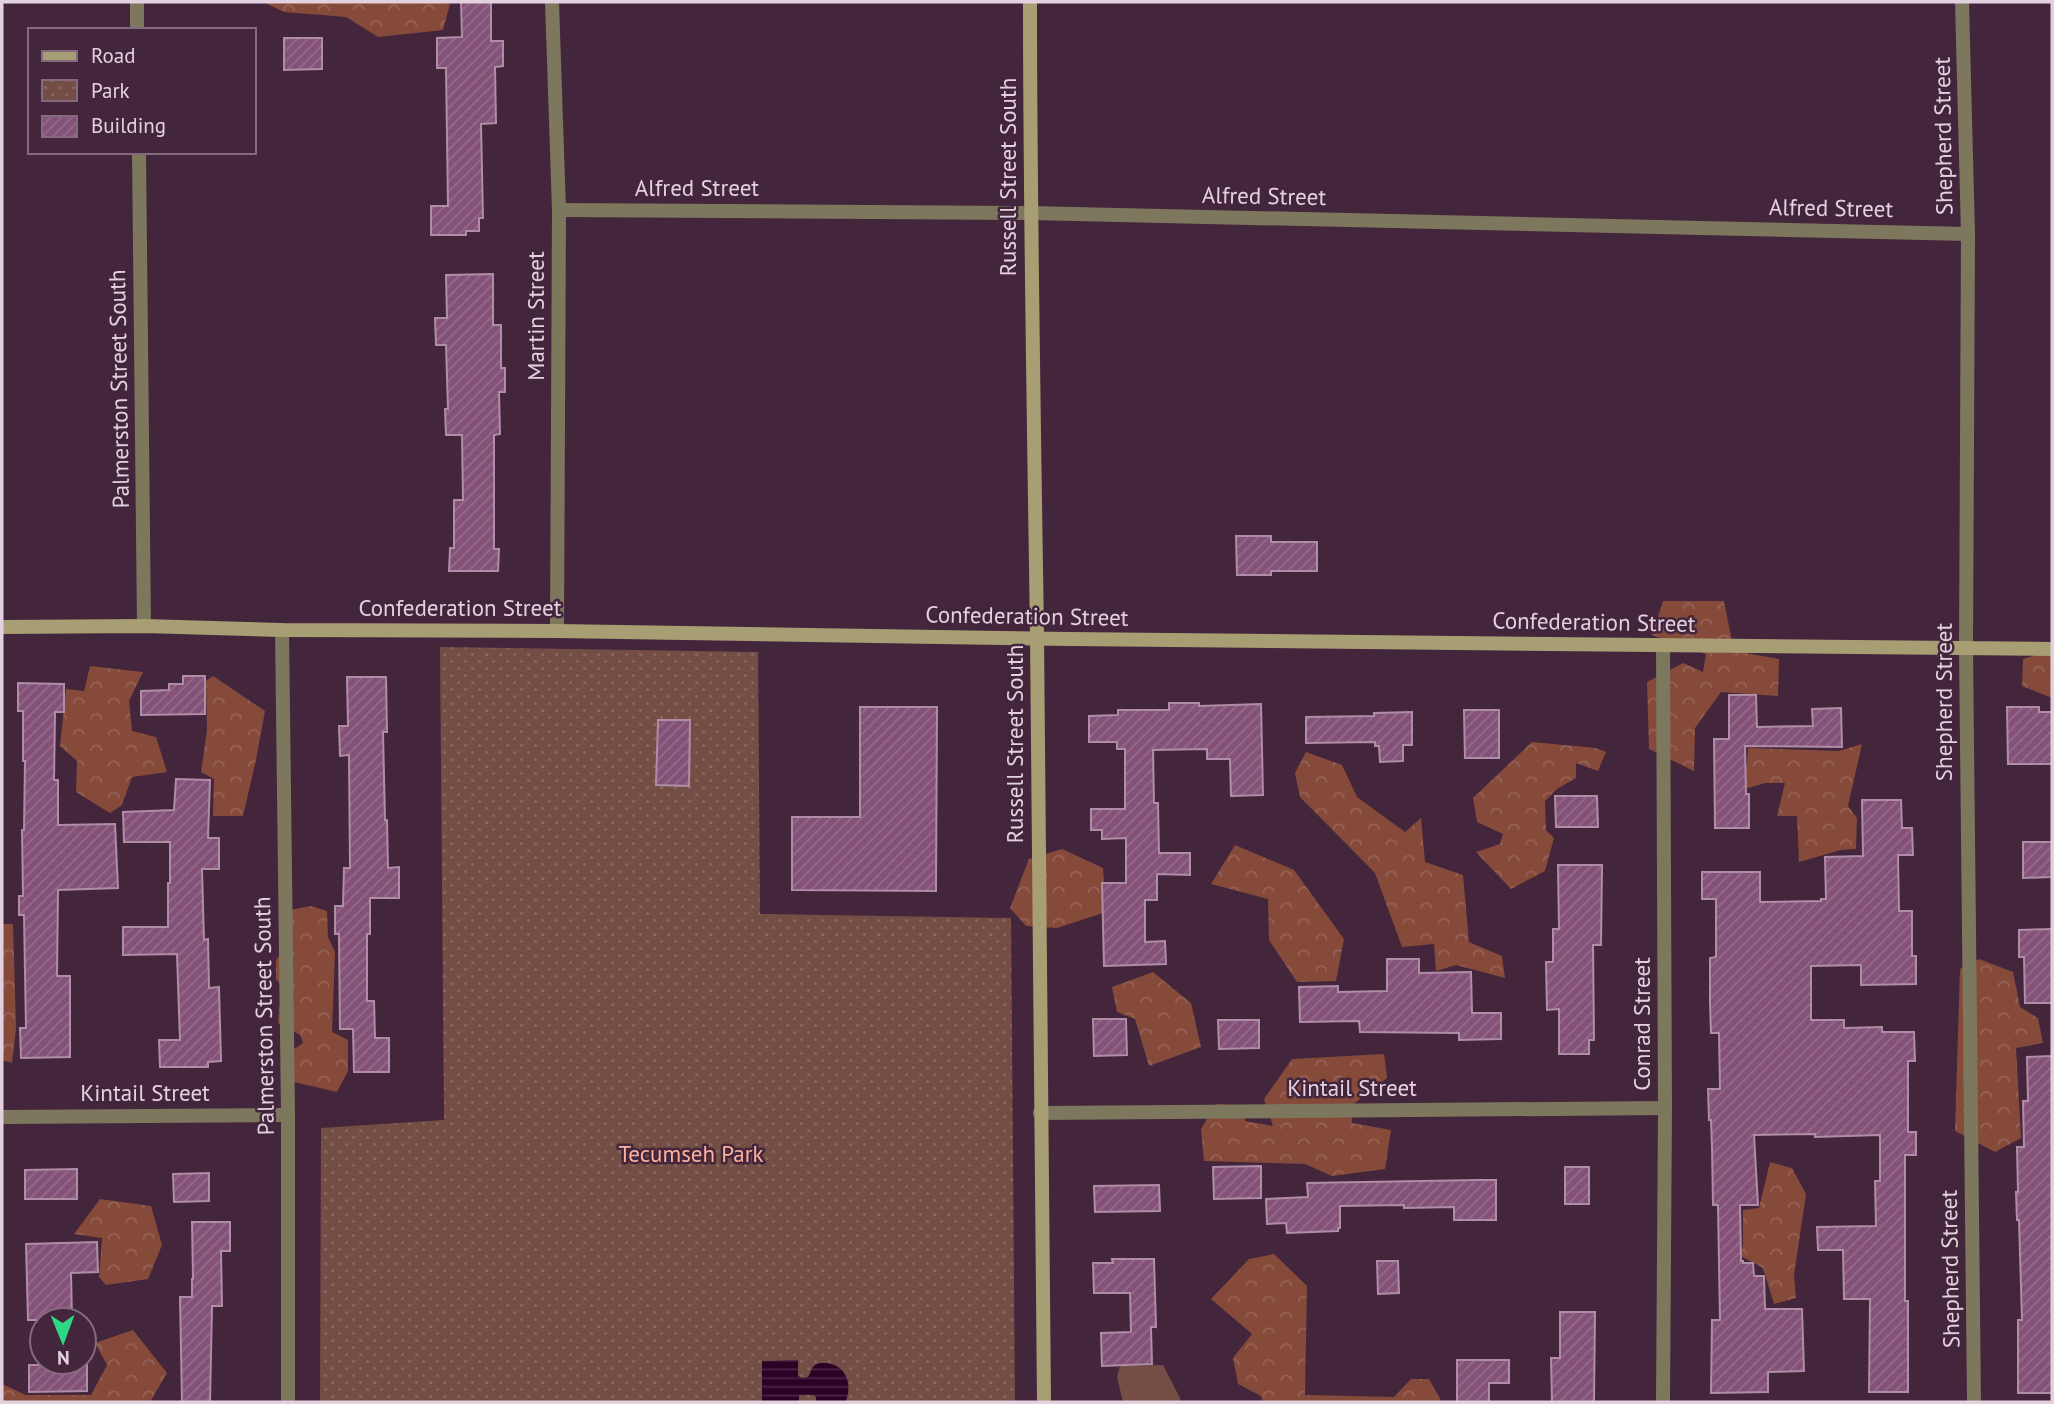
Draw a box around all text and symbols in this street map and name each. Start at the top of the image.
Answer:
legend [28,28,256,154]
text: Road [91,42,135,69]
street label: Shepherd Street [1927,56,1958,215]
text: Park [91,77,130,104]
street label: Russell Street South [993,78,1022,276]
text: Building [91,112,166,139]
street label: Alfred Street [635,173,759,202]
street label: Alfred Street [1202,180,1327,211]
street label: Alfred Street [1769,192,1894,223]
street label: Martin Street [521,251,550,381]
street label: Palmerston Street South [102,269,135,509]
street label: Confederation Street [358,593,562,622]
street label: Confederation Street [925,599,1129,632]
street label: Confederation Street [1492,605,1696,638]
street label: Shepherd Street [1929,623,1958,781]
street label: Russell Street South [1000,645,1029,843]
street label: Palmerston Street South [247,896,280,1136]
street label: Conrad Street [1627,957,1656,1091]
street label: Kintail Street [1287,1073,1417,1102]
street label: Kintail Street [80,1078,210,1107]
park label: Tecumseh Park [618,1139,764,1168]
street label: Shepherd Street [1934,1189,1965,1348]
north arrow [28,1306,98,1376]
text: N [57,1346,70,1370]

